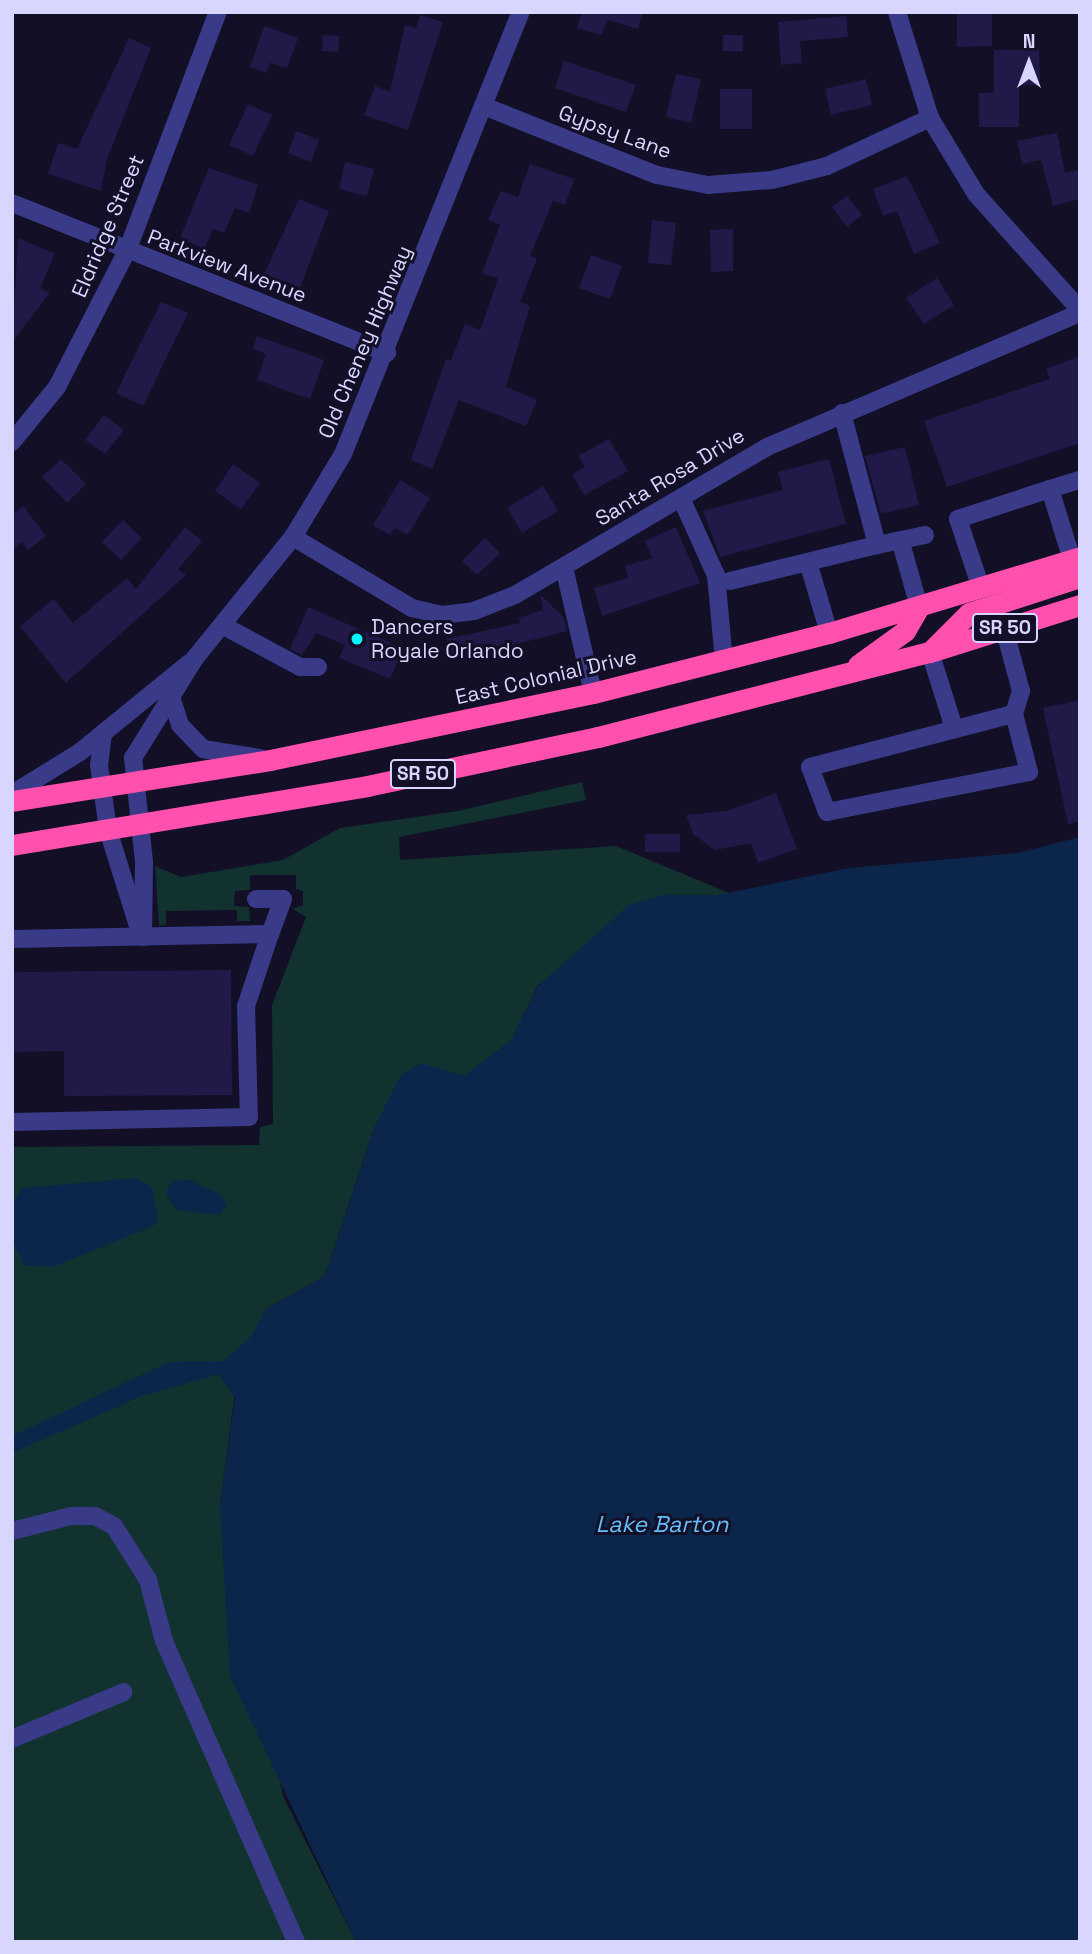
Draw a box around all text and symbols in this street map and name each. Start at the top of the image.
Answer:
north arrow [994,28,1064,98]
text: N [1023,29,1035,54]
street label: Gypsy Lane [555,100,675,164]
street label: Eldridge Street [67,151,149,301]
street label: Parkview Avenue [144,224,310,308]
street label: Old Cheney Highway [313,242,417,442]
street label: Santa Rosa Drive [591,423,749,531]
road number: SR 50 [972,612,1038,643]
place label: Dancers Royale Orlando [371,614,524,664]
marker: Dancers Royale Orlando [349,631,365,647]
street label: East Colonial Drive [453,644,639,710]
road number: SR 50 [390,758,456,790]
water label: Lake Barton [596,1510,728,1538]

